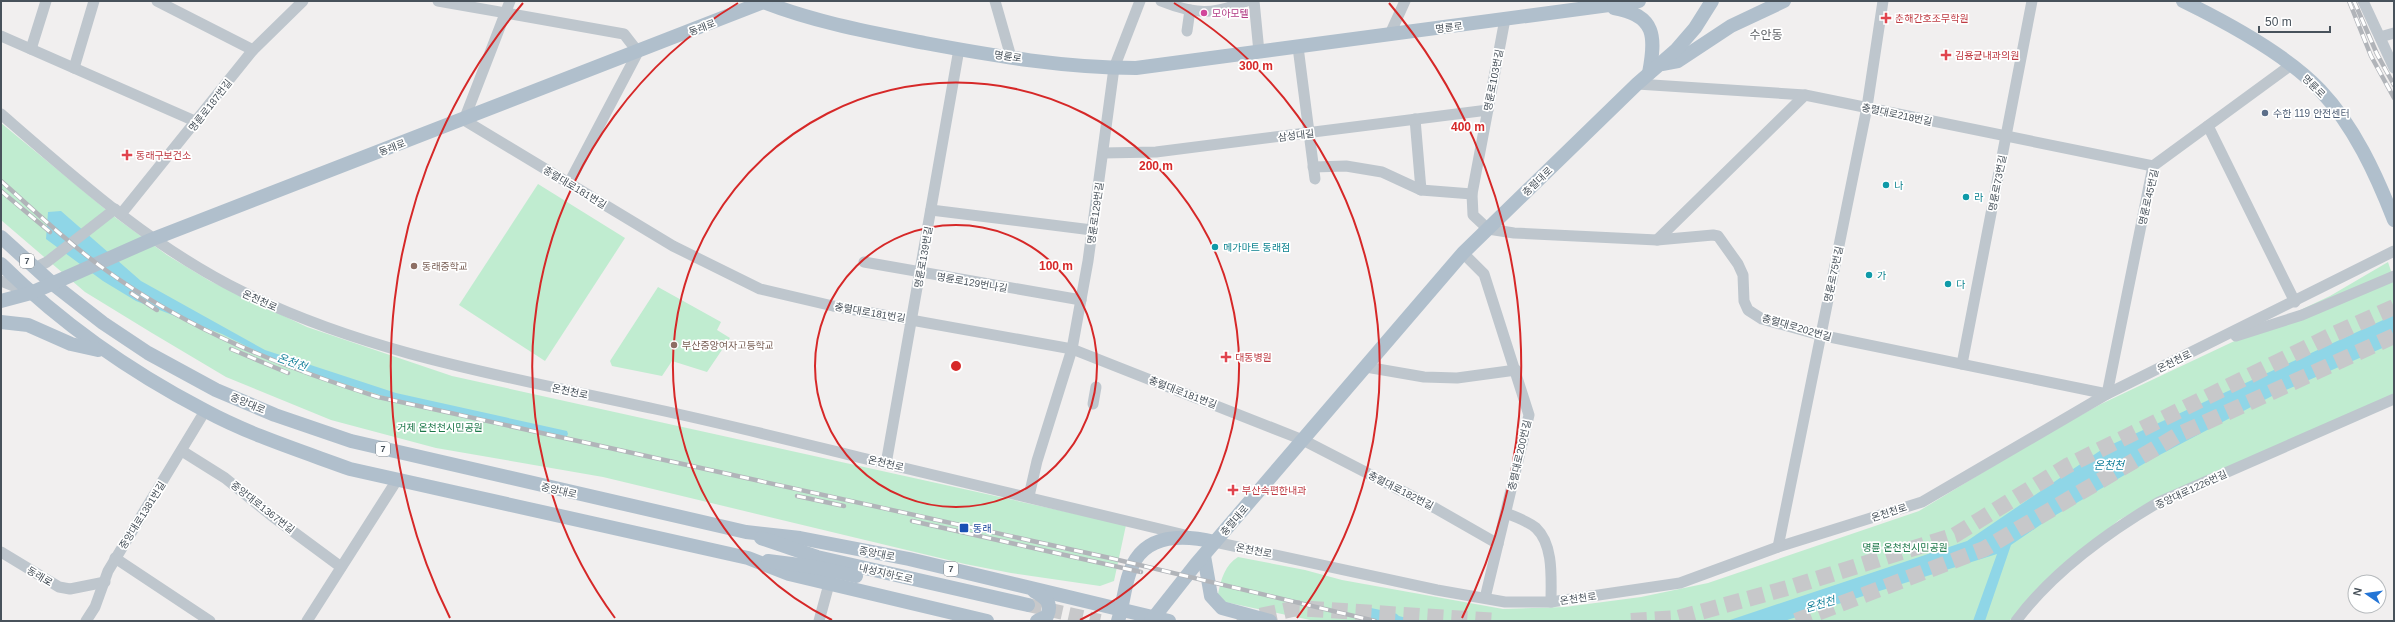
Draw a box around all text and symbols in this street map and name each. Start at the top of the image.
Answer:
marker: 모아모텔 [1199,8,1209,18]
place label: 모아모텔 [1212,8,1249,19]
scale bar [2259,8,2330,34]
marker: 춘해간호조무학원 [1880,12,1892,24]
place label: 춘해간호조무학원 [1895,13,1969,24]
text: 50 m [2265,15,2292,29]
street label: 동래로 [687,17,717,38]
street label: 명륜로 [1435,20,1463,35]
district label: 수안동 [1749,28,1783,42]
street label: 명륜로103번길 [1482,48,1505,112]
street label: 명륜로 [993,49,1022,64]
marker: 김용균내과의원 [1940,49,1952,61]
place label: 김용균내과의원 [1955,50,2019,61]
text: 300 m [1239,59,1273,73]
street label: 명륜로 [2300,73,2327,100]
street label: 명륜로187번길 [187,77,234,133]
street label: 충렬대로218번길 [1861,102,1933,127]
marker: 수한 119 안전센터 [2260,108,2270,118]
place label: 수한 119 안전센터 [2273,108,2350,119]
text: 400 m [1451,120,1485,134]
street label: 삼성대길 [1277,128,1315,143]
street label: 동래로 [377,137,407,158]
marker: 동래구보건소 [121,149,133,161]
place label: 동래구보건소 [136,150,191,161]
street label: 명륜로73번길 [1987,154,2008,212]
text: 200 m [1139,159,1173,173]
street label: 충렬대로181번길 [541,164,608,211]
street label: 충렬대로 [1520,165,1554,198]
street label: 명륜로45번길 [2137,168,2160,226]
marker: 나 [1881,180,1891,190]
place label: 나 [1894,180,1904,191]
street label: 명륜로129번길 [1086,181,1105,245]
marker: 라 [1961,192,1971,202]
place label: 라 [1974,192,1984,203]
street label: 명륜로139번길 [913,225,934,289]
marker: 메가마트 동래점 [1210,242,1220,252]
place label: 메가마트 동래점 [1223,242,1290,253]
street label: 명륜로75번길 [1822,245,1845,303]
road number: 7 [20,254,34,268]
text: 100 m [1039,259,1073,273]
marker: 동래중학교 [409,261,419,271]
place label: 동래중학교 [422,261,468,272]
marker: 가 [1864,270,1874,280]
place label: 가 [1877,270,1886,281]
street label: 명륜로129번나길 [936,271,1008,294]
marker: 다 [1943,279,1953,289]
place label: 다 [1956,279,1966,290]
street label: 온천천로 [241,288,279,313]
street label: 충렬대로181번길 [834,301,906,324]
street label: 충렬대로202번길 [1761,312,1833,343]
marker: 부산중앙여자고등학교 [669,340,679,350]
place label: 부산중앙여자고등학교 [682,340,774,351]
street label: 온천천로 [2155,348,2193,374]
water label: 온천천 [276,351,310,373]
marker: 대동병원 [1220,351,1232,363]
place label: 대동병원 [1235,352,1272,363]
centre of rings [949,359,963,373]
street label: 충렬대로181번길 [1147,374,1218,410]
street label: 온천천로 [551,382,589,401]
street label: 중앙대로 [229,391,267,416]
street label: 충렬대로200번길 [1506,419,1533,491]
park label: 거제 온천천시민공원 [397,422,483,433]
road number: 7 [376,442,390,456]
street label: 온천천로 [867,454,905,473]
water label: 온천천 [2094,459,2126,471]
street label: 중앙대로1226번길 [2154,468,2229,511]
street label: 충렬대로182번길 [1366,469,1435,512]
street label: 중앙대로1367번길 [229,479,297,536]
street label: 중앙대로1381번길 [117,480,168,551]
street label: 중앙대로 [540,481,578,500]
marker: 부산속편한내과 [1227,484,1239,496]
place label: 부산속편한내과 [1242,485,1306,496]
street label: 온천천로 [1870,502,1908,523]
street label: 충렬대로 [1218,503,1251,538]
marker: 동래 [958,522,970,534]
place label: 동래 [973,523,991,534]
street label: 온천천로 [1235,542,1273,559]
park label: 명륜 온천천시민공원 [1862,542,1948,553]
street label: 중앙대로 [858,545,896,562]
street label: 내성지하도로 [858,562,914,585]
road number: 7 [944,562,958,576]
street label: 동래로 [25,565,54,588]
north arrow [2347,574,2387,614]
text: N [2351,586,2364,597]
street label: 온천천로 [1559,590,1597,607]
water label: 온천천 [1804,594,1838,614]

